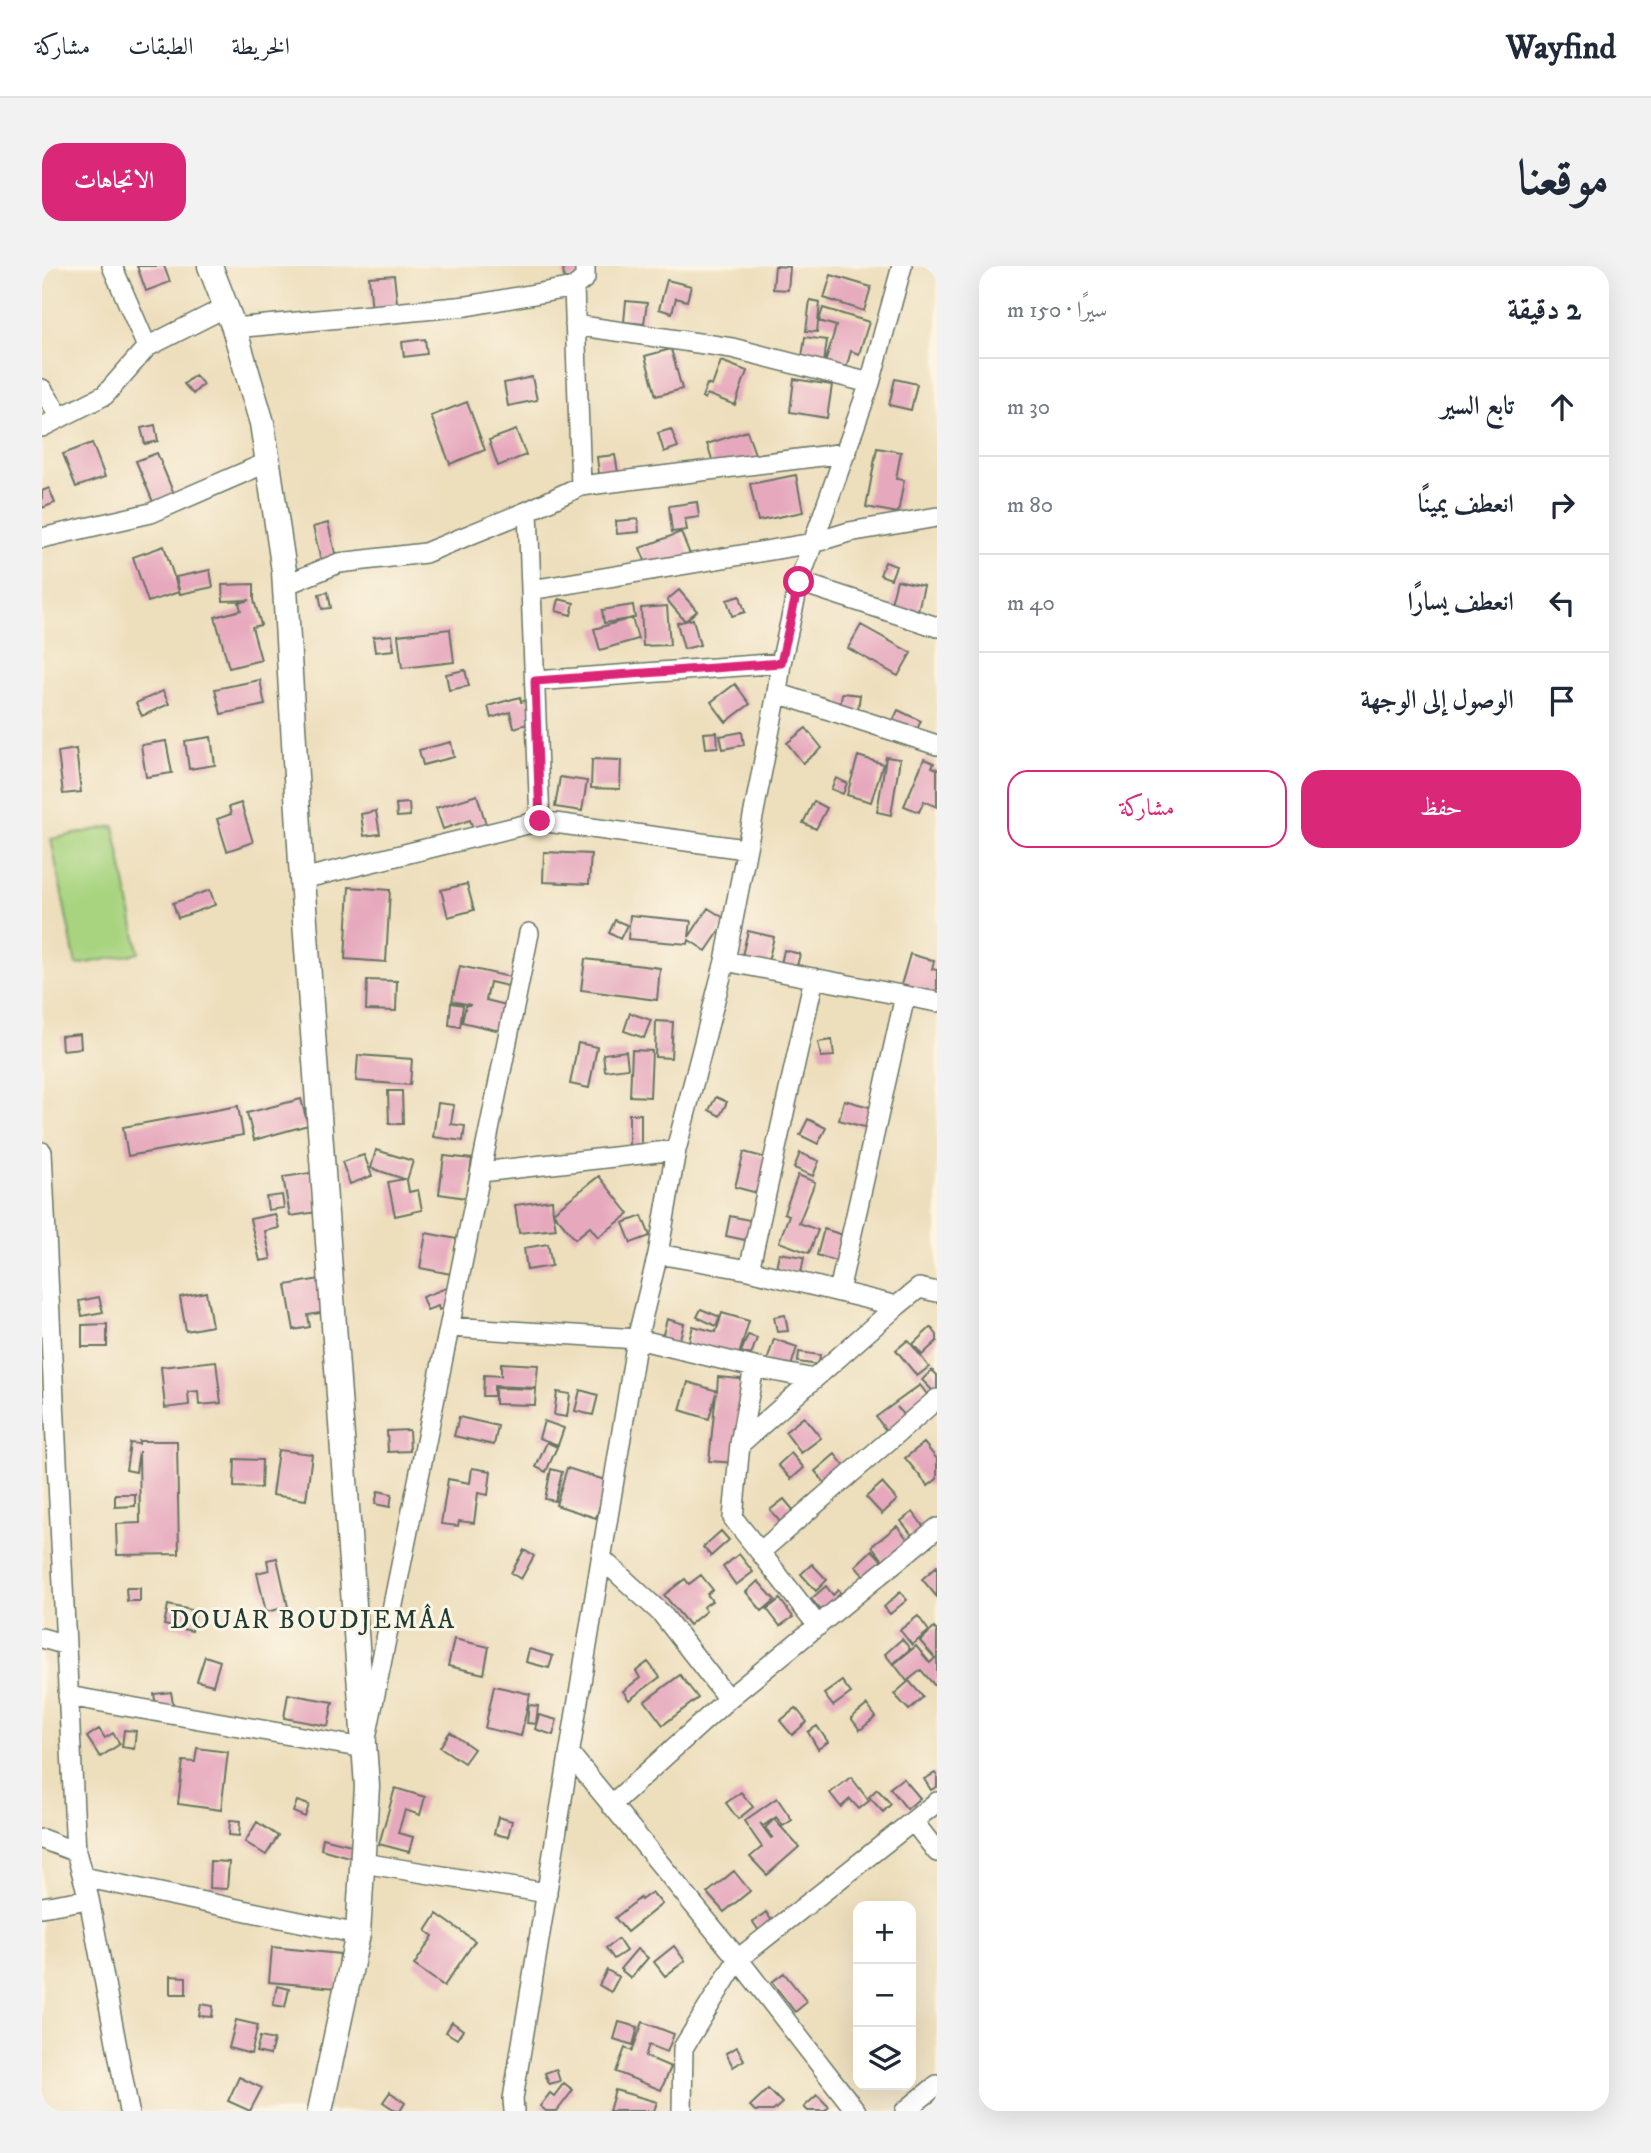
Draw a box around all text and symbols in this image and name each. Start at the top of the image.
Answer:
text: Wayfind [1506,28,1616,69]
text: مشاركة [35,32,90,62]
text: الطبقات [128,32,194,62]
text: الخريطة [232,32,290,62]
button: الاتجاهات [42,143,186,221]
text: موقعنا [1517,149,1609,211]
text: 2 دقيقة [1507,292,1581,329]
text: سيرًا · 150 m [1007,296,1107,325]
icon: ahead [1543,388,1581,426]
text: تابع السير [1441,390,1514,423]
text: 30 m [1007,393,1050,422]
icon: right [1543,486,1581,524]
text: انعطف يمينًا [1418,488,1514,521]
text: 80 m [1007,491,1053,520]
route start [783,566,814,597]
icon: left [1543,584,1581,622]
text: انعطف يسارًا [1407,586,1514,619]
text: 40 m [1007,589,1055,618]
icon: arrive [1543,682,1581,720]
text: الوصول إلى الوجهة [1360,684,1514,717]
button: مشاركة [1007,770,1287,848]
button: حفظ [1301,770,1581,848]
route end [524,805,555,836]
district label: DOUAR BOUDJEMÂA [170,1603,456,1637]
map controls [853,1901,916,2090]
button: + [853,1901,916,1964]
button: − [853,1964,916,2027]
button: layers [853,2027,916,2090]

